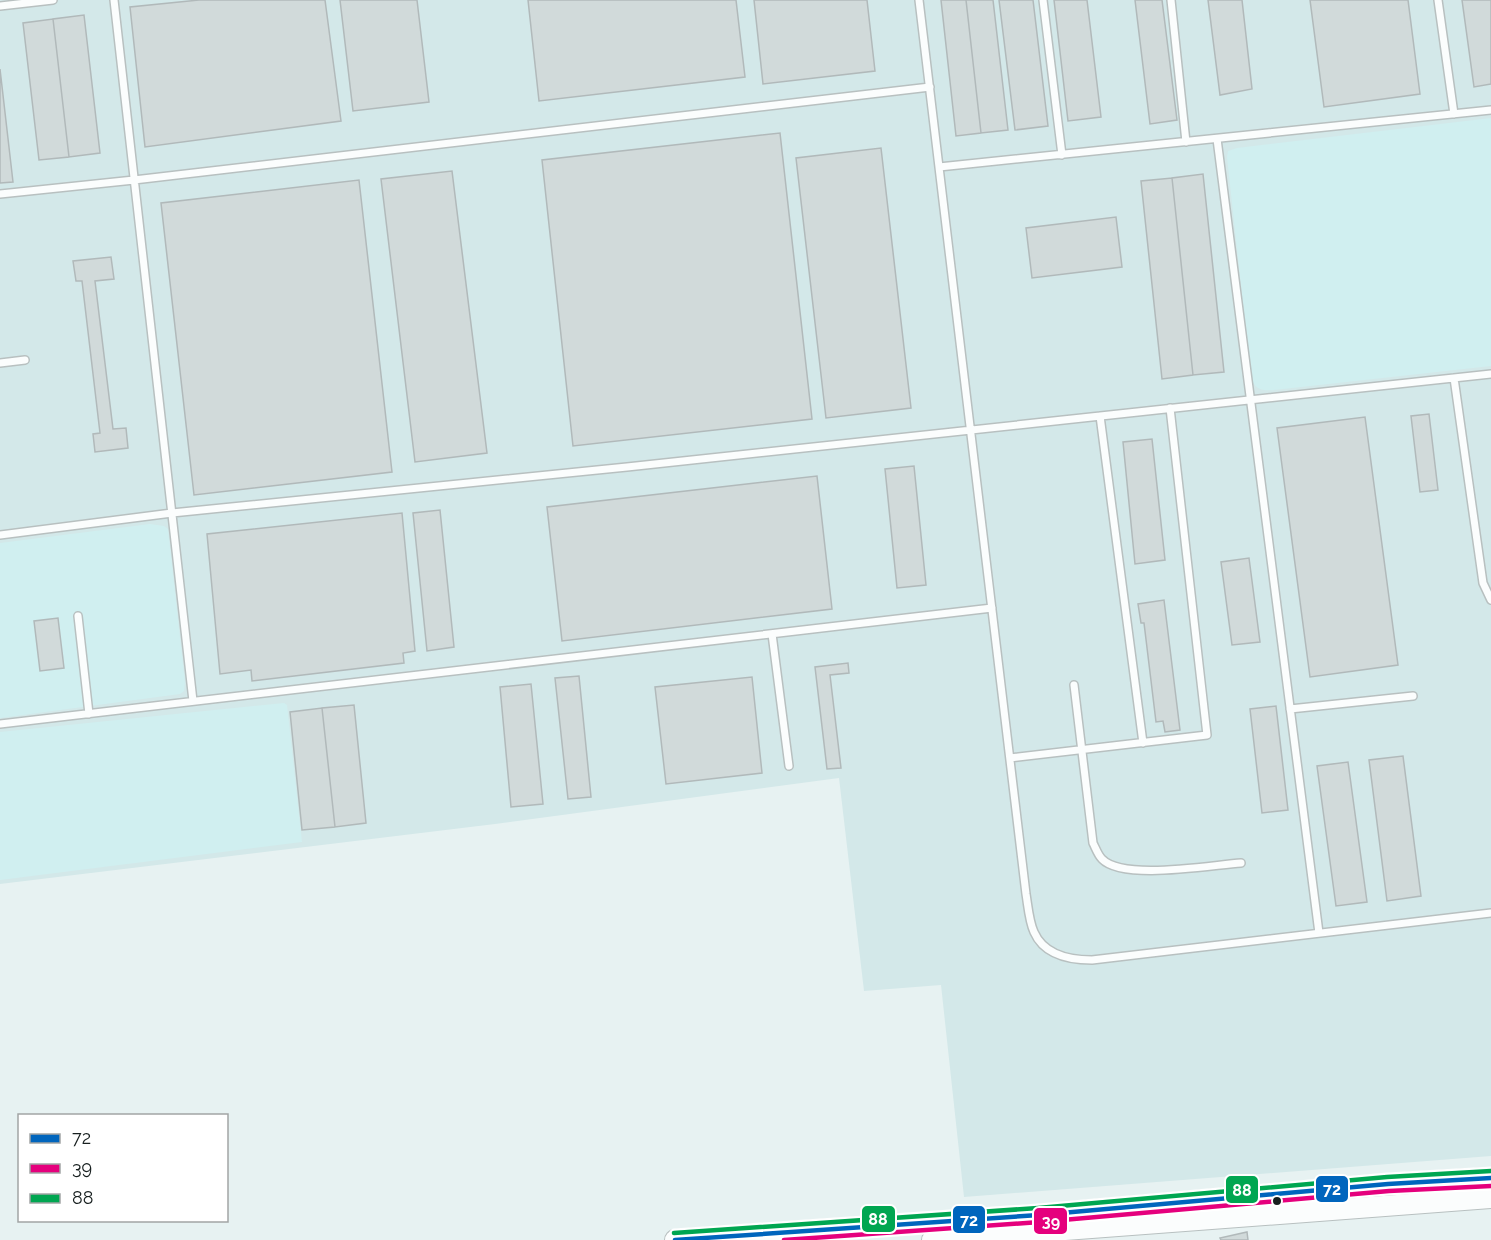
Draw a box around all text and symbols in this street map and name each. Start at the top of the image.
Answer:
legend [18,1114,228,1222]
text: 72 [72,1127,91,1148]
text: 39 [72,1157,92,1178]
line badge: 88 [1225,1175,1259,1204]
line badge: 72 [1315,1175,1349,1203]
text: 72 [1323,1180,1341,1199]
text: 88 [1232,1181,1252,1200]
text: 88 [72,1187,93,1208]
unlabelled marker [1271,1195,1283,1207]
line badge: 88 [861,1205,896,1233]
line badge: 72 [952,1205,986,1234]
line badge: 39 [1033,1207,1068,1235]
text: 88 [868,1210,888,1229]
text: 72 [960,1211,978,1230]
text: 39 [1042,1212,1060,1231]

